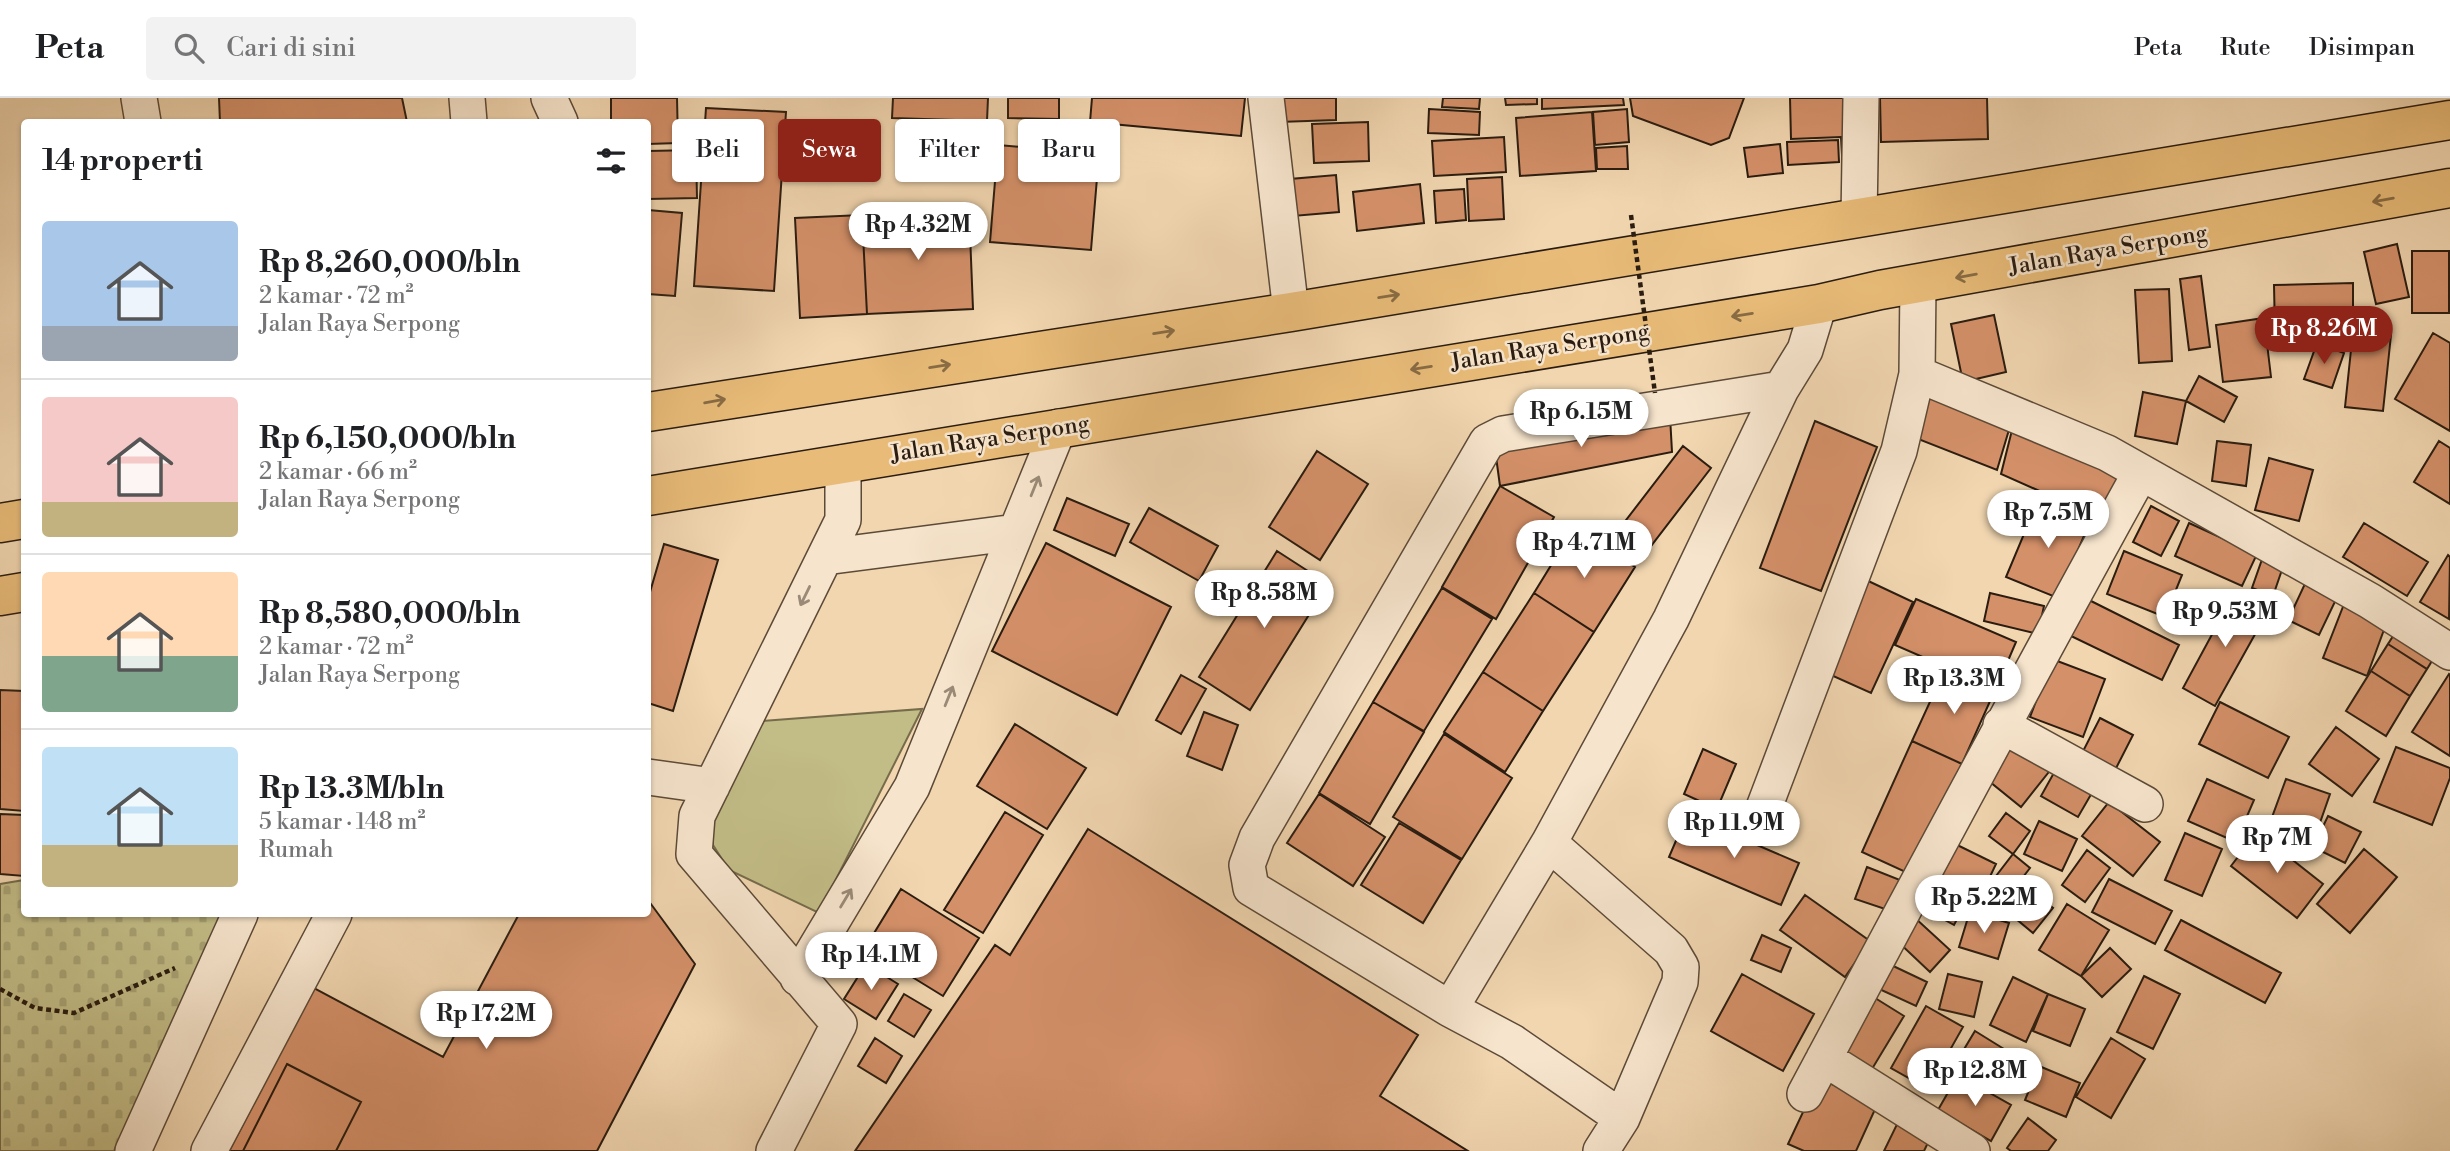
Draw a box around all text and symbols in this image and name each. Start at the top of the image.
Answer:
search box [146,17,636,80]
text: Peta [35,28,104,69]
icon: search [170,29,208,67]
text: Cari di sini [226,32,356,64]
text: Peta [2134,33,2182,63]
text: Rute [2220,33,2271,63]
text: Disimpan [2309,33,2415,63]
chip: Beli [672,119,764,182]
chip: Sewa [778,119,881,182]
chip: Filter [895,119,1004,182]
chip: Baru [1018,119,1120,182]
text: 14 properti [42,142,203,180]
icon: filters [592,142,630,180]
one-way arrow [2372,194,2395,208]
pin: Rp 4.32M [846,202,990,262]
text: Rp 4.32M [865,211,971,239]
street label: Jalan Raya Serpong [2006,219,2209,281]
text: Rp 8,260,000/bln [259,244,520,282]
icon: home [98,249,182,333]
one-way arrow [1955,269,1978,283]
text: 2 kamar · 72 m² [259,282,414,310]
one-way arrow [1377,289,1400,302]
pin: Rp 8.26M [2252,306,2396,366]
one-way arrow [1731,309,1754,322]
text: Jalan Raya Serpong [259,310,460,338]
text: Rp 8.26M [2271,315,2377,343]
street label: Jalan Raya Serpong [1448,317,1651,377]
one-way arrow [1153,325,1175,338]
one-way arrow [928,359,951,372]
one-way arrow [1410,362,1433,375]
pin: Rp 6.15M [1509,390,1653,449]
one-way arrow [703,394,726,407]
text: Rp 6.15M [1530,398,1632,426]
street label: Jalan Raya Serpong [888,409,1091,469]
text: Rp 6,150,000/bln [259,420,516,458]
icon: home [98,425,182,509]
text: 2 kamar · 66 m² [259,458,417,486]
one-way arrow [1029,475,1042,497]
text: Jalan Raya Serpong [259,486,460,514]
pin: Rp 7.5M [1983,490,2113,550]
text: Rp 7.5M [2003,499,2093,527]
pin: Rp 4.71M [1512,520,1656,580]
text: Rp 4.71M [1532,529,1636,557]
pin: Rp 8.58M [1192,570,1336,630]
text: Rp 8.58M [1211,579,1317,607]
one-way arrow [798,585,812,606]
pin: Rp 9.53M [2153,589,2297,649]
text: Rp 8,580,000/bln [259,595,520,633]
text: Rp 9.53M [2172,598,2278,626]
icon: home [98,600,182,684]
text: 2 kamar · 72 m² [259,633,414,661]
pin: Rp 13.3M [1882,656,2026,716]
text: Jalan Raya Serpong [259,661,460,689]
text: Rp 13.3M [1903,665,2005,693]
one-way arrow [943,686,956,708]
text: Rp 13.3M/bln [259,770,445,808]
icon: home [98,775,182,859]
pin: Rp 11.9M [1662,800,1806,860]
text: 5 kamar · 148 m² [259,808,426,836]
text: Rp 11.9M [1684,809,1784,837]
pin: Rp 7M [2228,816,2326,875]
text: Rp 7M [2242,824,2312,852]
text: Rumah [259,836,334,864]
pin: Rp 5.22M [1912,876,2056,935]
text: Rp 5.22M [1931,884,2037,912]
one-way arrow [839,889,853,909]
pin: Rp 14.1M [799,932,943,992]
text: Rp 14.1M [821,941,921,969]
pin: Rp 17.2M [414,992,558,1051]
text: Rp 17.2M [436,1000,536,1028]
pin: Rp 12.8M [1903,1048,2047,1108]
text: Rp 12.8M [1923,1057,2027,1085]

